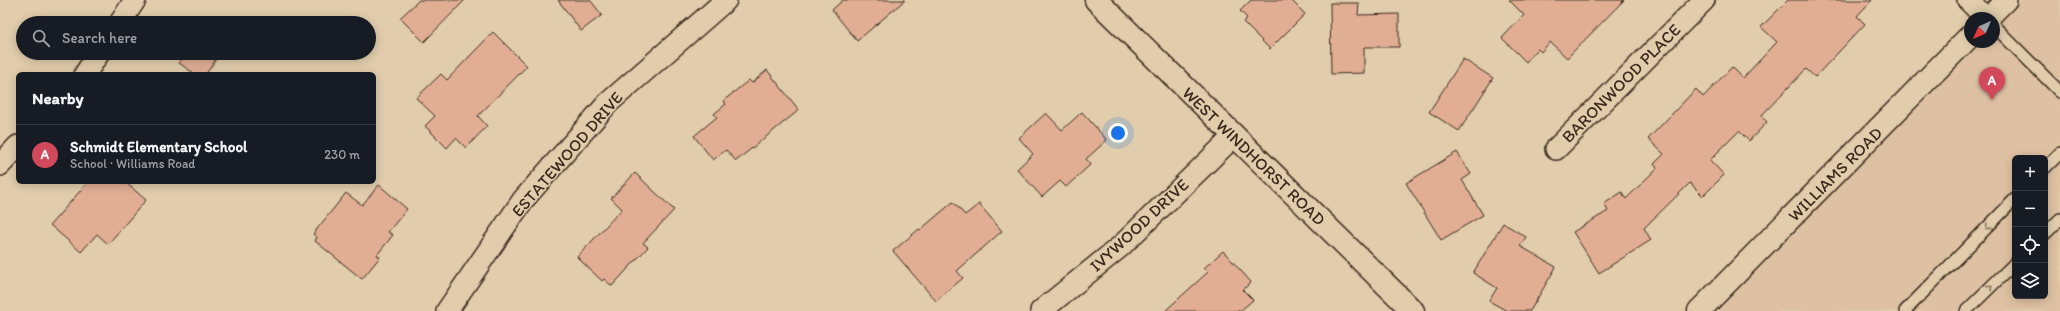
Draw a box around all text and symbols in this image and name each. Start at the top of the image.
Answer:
north arrow [1964,12,2000,48]
search box [16,16,376,60]
street label: BARONWOOD PLACE [1558,20,1684,146]
icon: search [30,27,52,49]
text: Search here [62,29,137,47]
pin: A [1979,67,2005,100]
street label: WEST WINDHORST ROAD [1178,82,1330,230]
street label: ESTATEWOOD DRIVE [507,87,627,221]
text: Nearby [32,88,84,108]
your location [1108,123,1128,143]
street label: WILLIAMS ROAD [1784,123,1886,225]
text: Schmidt Elementary School [70,138,247,156]
text: A [41,147,49,162]
text: 230 m [324,147,360,162]
map controls [2012,155,2048,299]
button: + [2012,155,2048,191]
text: School · Williams Road [70,156,195,171]
street label: IVYWOOD DRIVE [1086,174,1192,276]
button: − [2012,191,2048,227]
one-way arrow [1985,222,1993,230]
button: locate [2012,227,2048,263]
button: layers [2012,263,2048,299]
one-way arrow [1985,284,1993,292]

